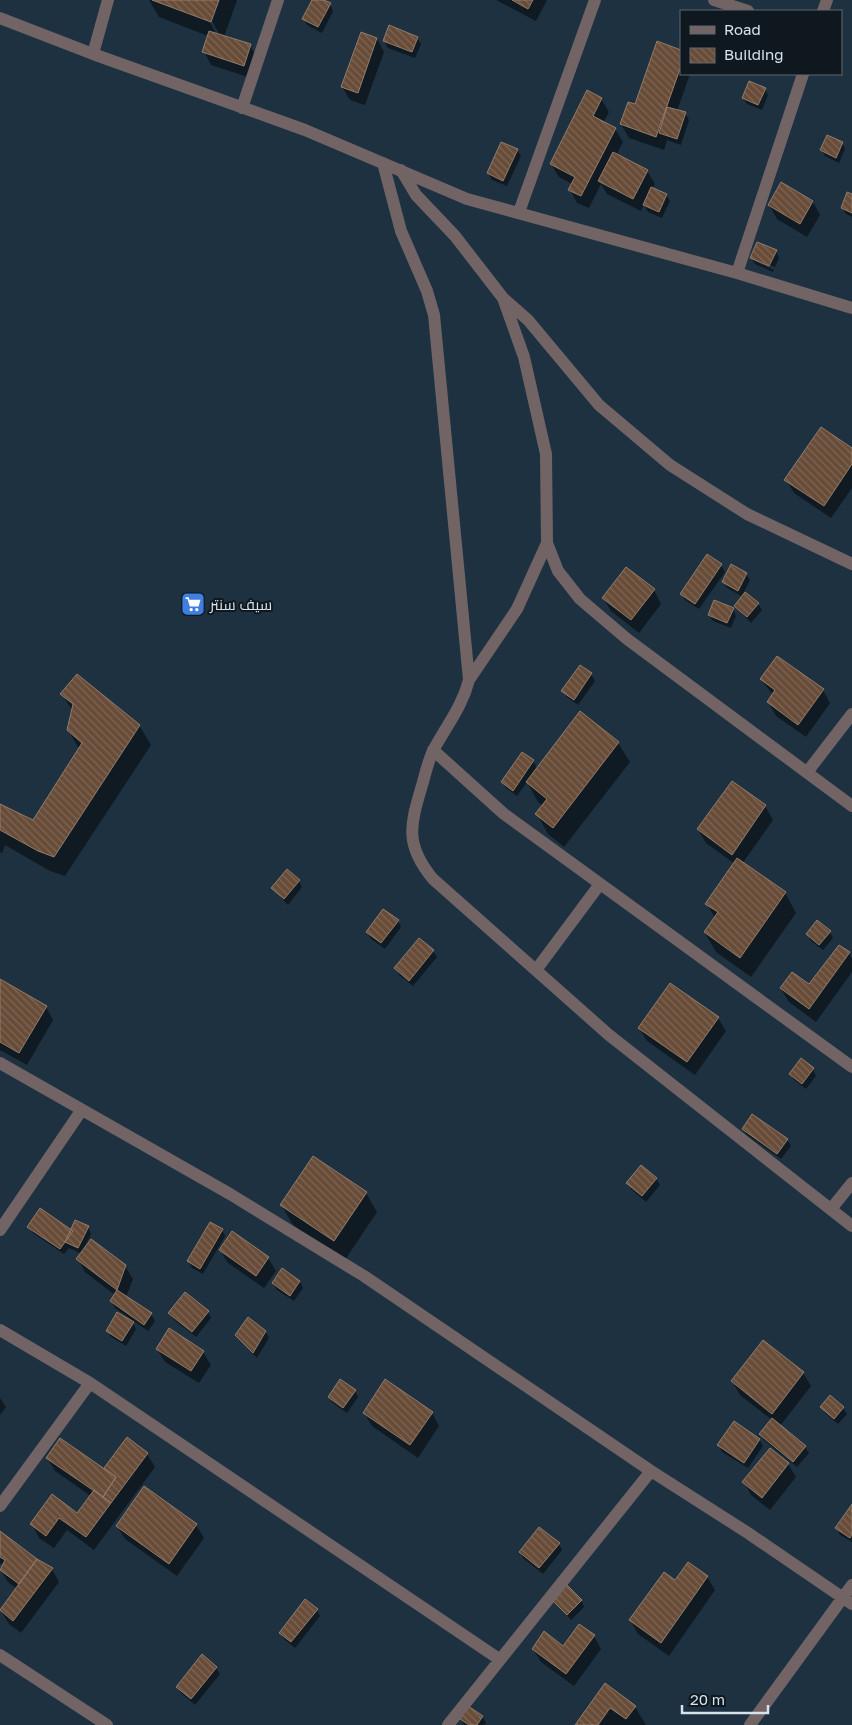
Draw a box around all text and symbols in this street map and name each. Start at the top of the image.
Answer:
legend [680,10,842,75]
text: Road [724,20,761,38]
text: Building [724,45,784,63]
supermarket icon: سيف سنتر [180,591,206,617]
place label: سيف سنتر [209,595,272,614]
scale bar [682,1682,768,1714]
text: 20 m [690,1690,725,1708]

